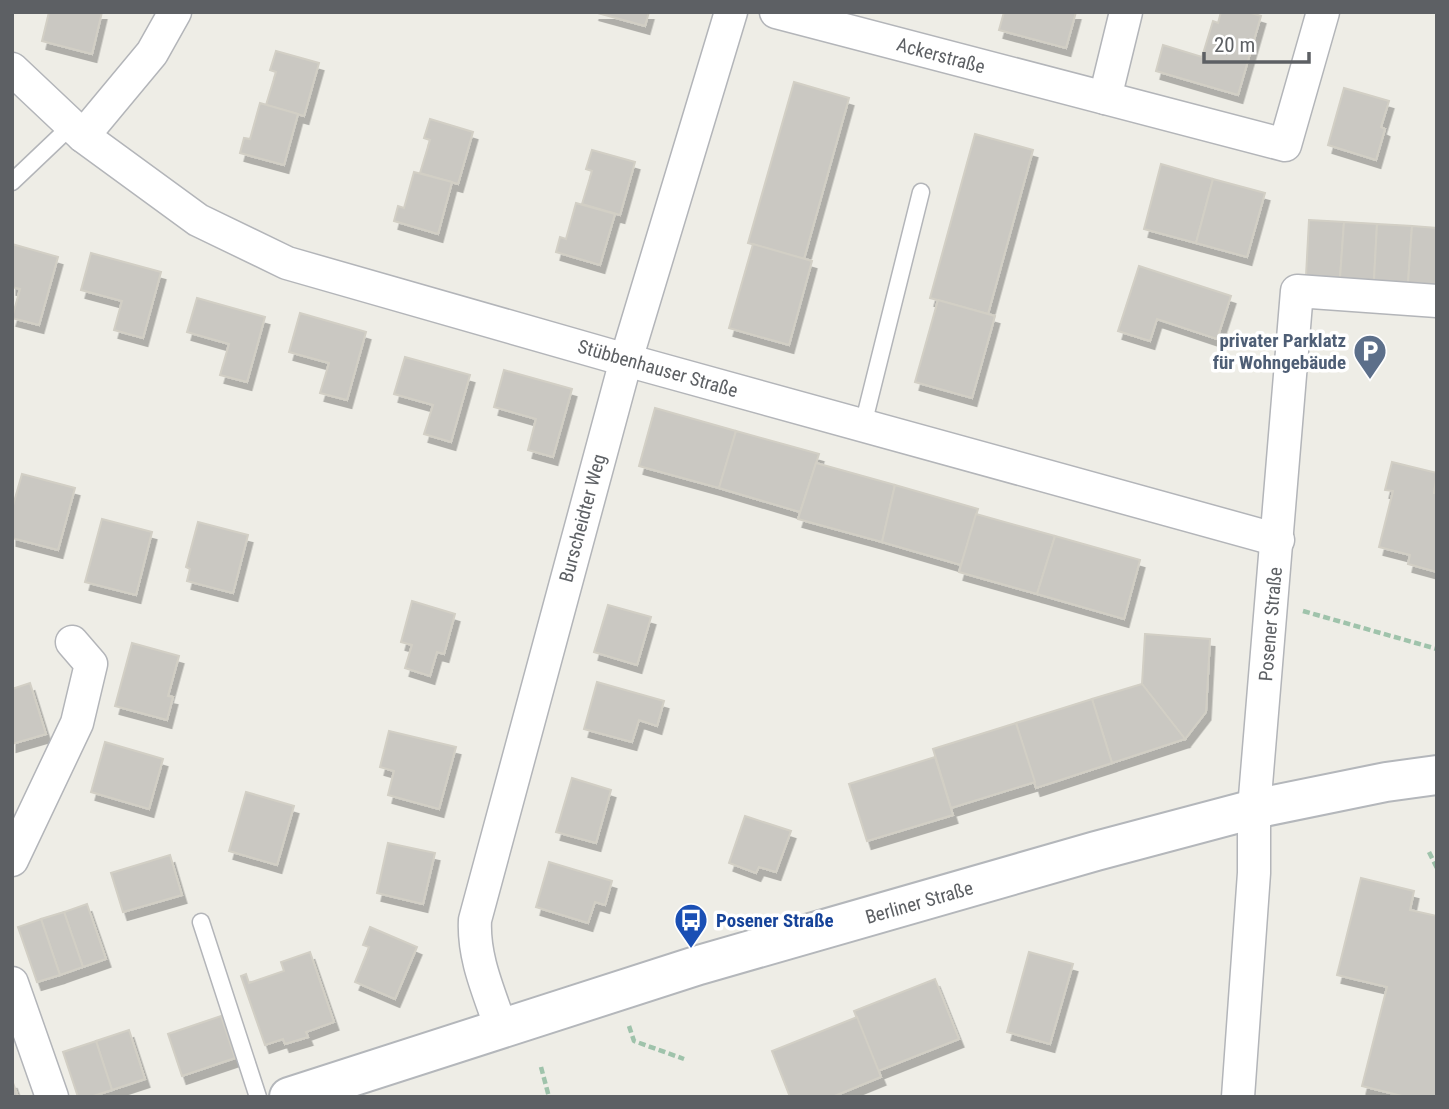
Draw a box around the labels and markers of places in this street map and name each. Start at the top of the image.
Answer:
place label: privater Parklatz für Wohngebäude [1213,329,1346,374]
parking icon: privater Parklatz für Wohngebäude [1351,332,1389,381]
bus stop icon: Posener Straße [672,901,710,950]
place label: Posener Straße [716,909,834,932]

